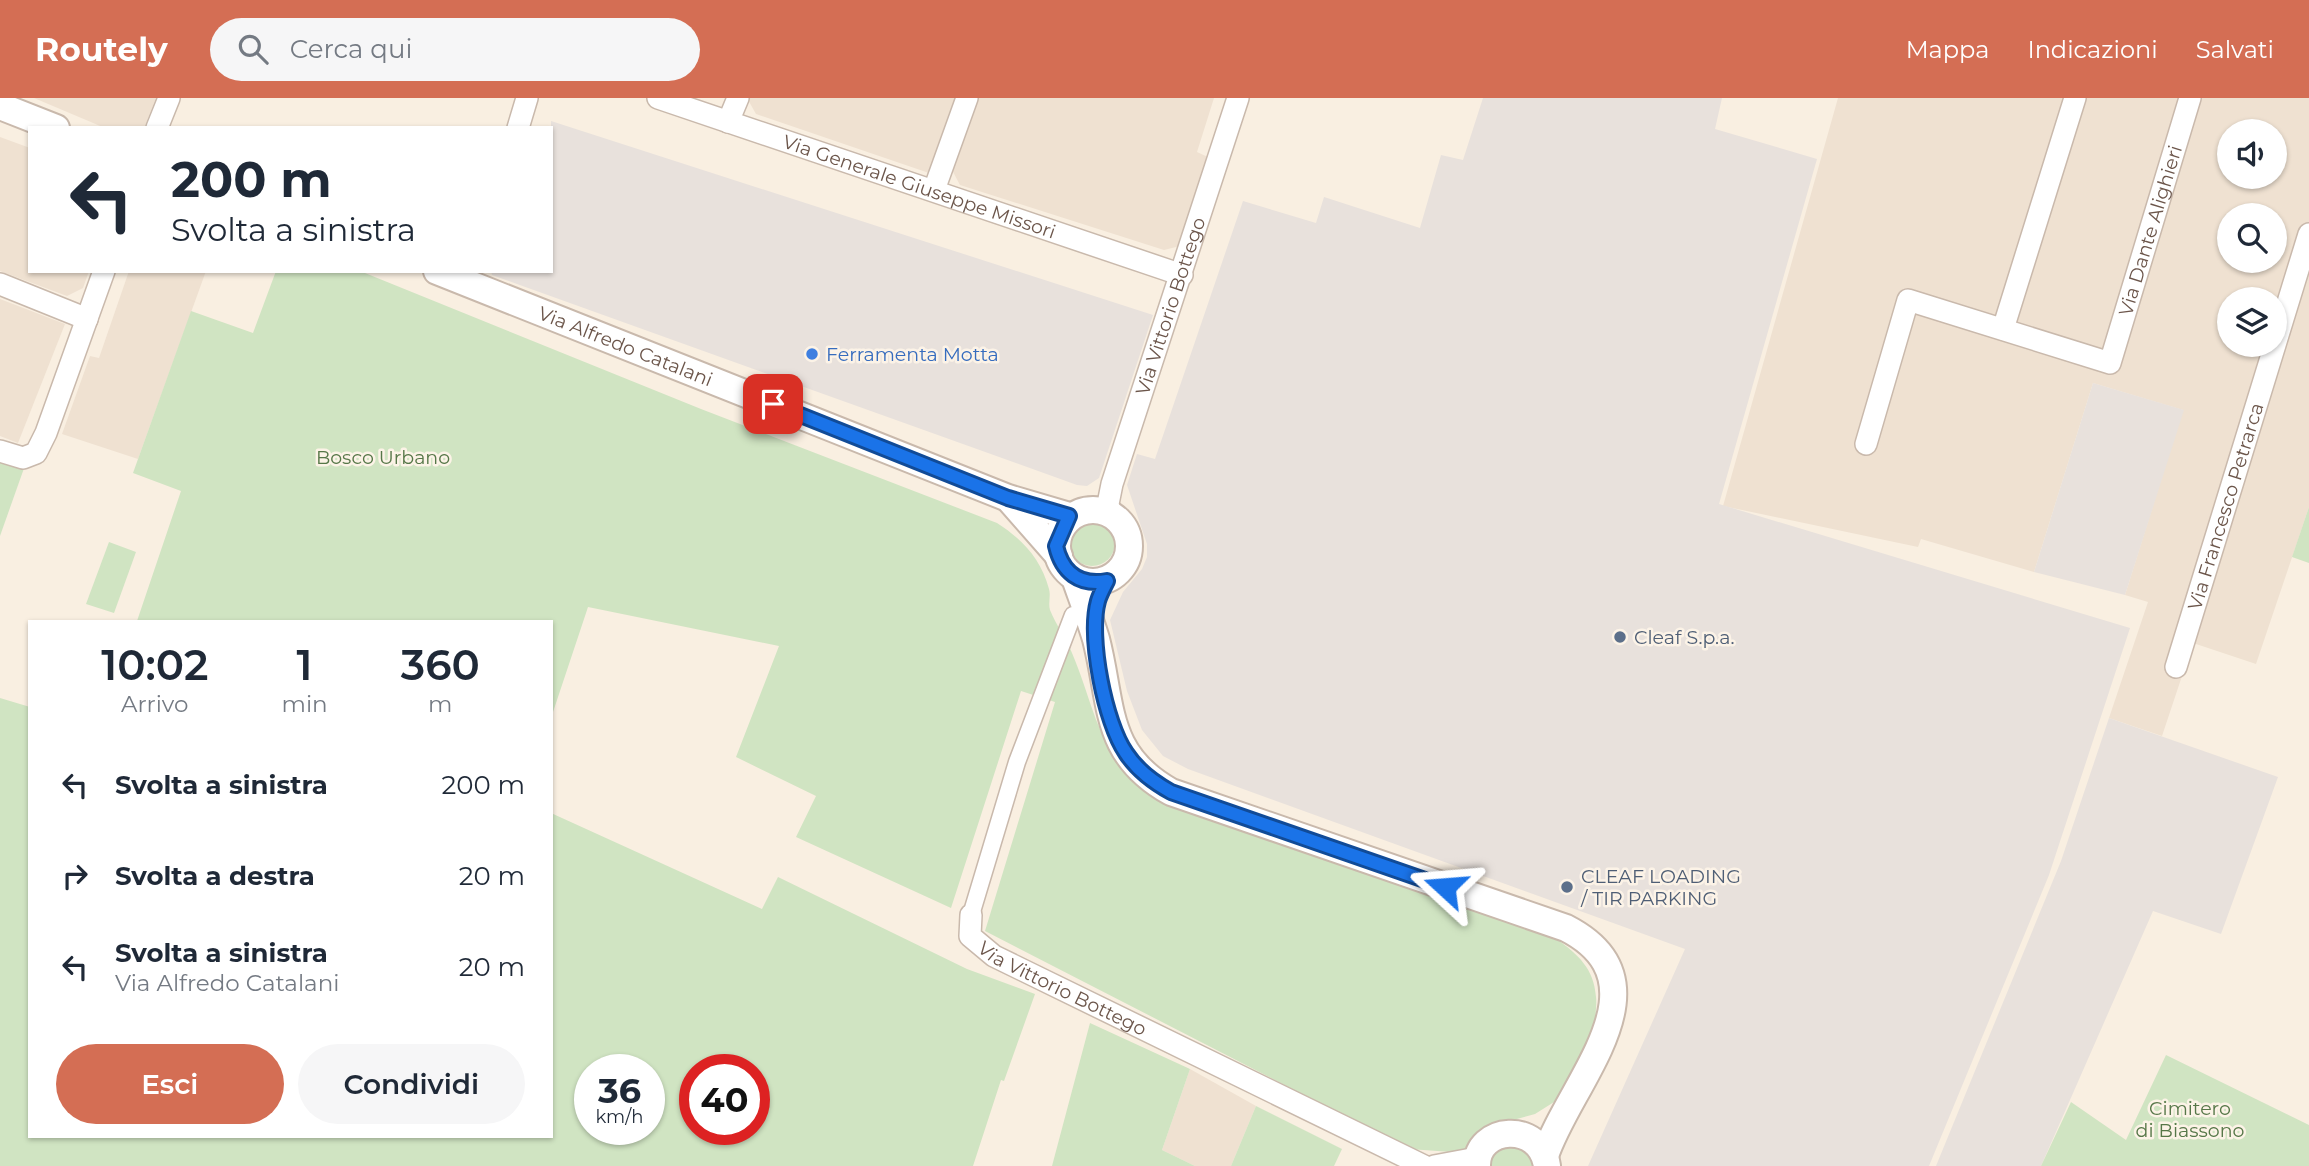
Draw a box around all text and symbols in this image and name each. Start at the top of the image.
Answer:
search box [210,18,700,81]
text: Routely [35,29,168,69]
icon: search [234,30,272,68]
text: Cerca qui [290,33,412,65]
text: Mappa [1906,35,1989,64]
text: Indicazioni [2027,35,2158,64]
text: Salvati [2196,35,2274,64]
map controls [2217,119,2287,357]
button: sound [2217,119,2287,189]
street label: Via Generale Giuseppe Missori [780,130,1059,244]
street label: Via Dante Alighieri [2114,143,2187,319]
text: 200 m [171,150,332,209]
icon: left [56,154,147,245]
button: search [2217,203,2287,273]
text: Svolta a sinistra [171,210,416,249]
street label: Via Vittorio Bottego [1131,214,1210,398]
button: layers [2217,287,2287,357]
street label: Via Alfredo Catalani [535,301,716,391]
place label: Ferramenta Motta [826,343,999,366]
marker: Ferramenta Motta [804,346,820,362]
pin [743,374,803,434]
icon: arrive [754,385,792,423]
street label: Via Francesco Petrarca [2183,400,2268,613]
park label: Bosco Urbano [316,446,450,469]
place label: Cleaf S.p.a. [1634,626,1735,649]
marker: Cleaf S.p.a. [1612,629,1628,645]
text: 10:02 [101,639,208,691]
text: 1 [297,639,313,691]
text: 360 [401,639,480,691]
text: Arrivo [121,690,188,718]
text: min [281,690,328,718]
text: m [428,690,453,718]
icon: left [56,766,94,804]
text: Svolta a sinistra [115,769,328,801]
text: 200 m [441,769,525,801]
position arrow [1408,850,1482,924]
icon: right [56,857,94,895]
text: Svolta a destra [115,860,315,892]
text: 20 m [459,860,525,892]
place label: CLEAF LOADING / TIR PARKING [1580,865,1741,910]
marker: CLEAF LOADING / TIR PARKING [1559,879,1575,895]
text: Svolta a sinistra [115,937,328,969]
street label: Via Vittorio Bottego [973,937,1150,1041]
icon: left [56,948,94,986]
text: 20 m [459,951,525,983]
text: Via Alfredo Catalani [115,969,339,997]
button: Esci [56,1044,284,1124]
button: Condividi [298,1044,525,1124]
speed limit sign: 40 [679,1054,770,1145]
text: 36 [598,1069,641,1112]
park label: Cimitero di Biassono [2136,1097,2244,1142]
text: km/h [595,1106,644,1128]

